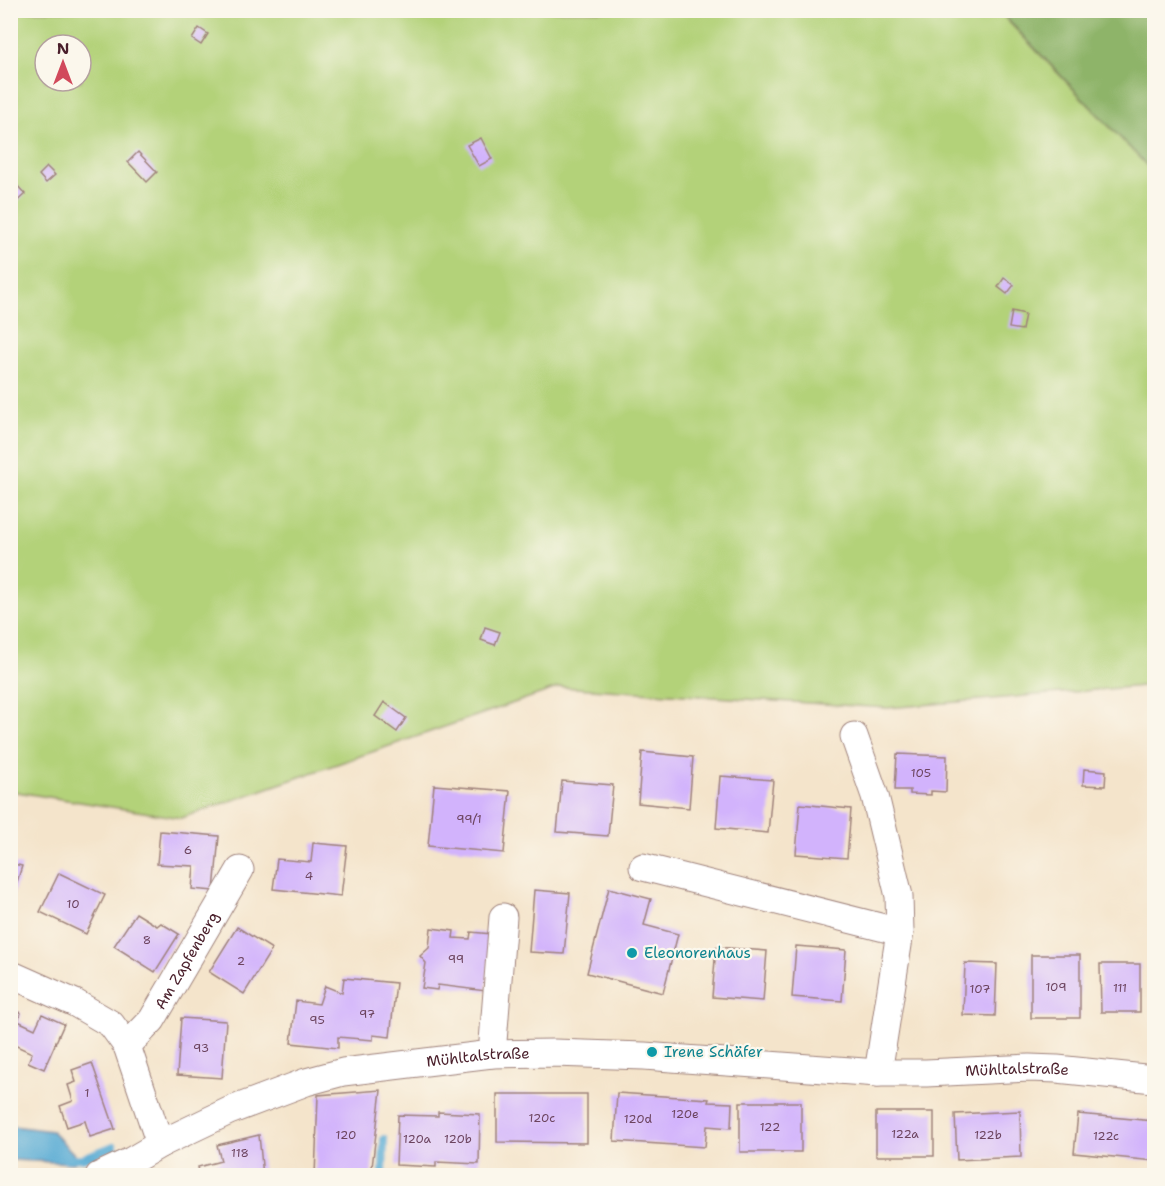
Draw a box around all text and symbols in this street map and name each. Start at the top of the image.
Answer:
north arrow [33,33,93,93]
text: N [57,38,69,59]
house number: 105 [911,765,931,781]
house number: 99/1 [456,811,482,827]
house number: 6 [184,842,192,858]
house number: 4 [305,868,313,884]
house number: 10 [66,896,80,912]
street label: Am Zapfenberg [150,908,223,1013]
house number: 8 [143,932,151,948]
place label: Eleonorenhaus [644,943,751,963]
marker: Eleonorenhaus [625,946,639,960]
house number: 99 [448,951,464,967]
house number: 2 [237,953,245,969]
house number: 109 [1045,979,1067,995]
house number: 111 [1113,980,1127,996]
house number: 107 [970,981,990,997]
house number: 97 [359,1006,375,1022]
house number: 95 [309,1012,325,1028]
house number: 93 [193,1040,209,1056]
place label: Irene Schäfer [664,1042,763,1062]
street label: Mühltalstraße [425,1043,530,1072]
marker: Irene Schäfer [645,1045,659,1059]
street label: Mühltalstraße [965,1058,1070,1081]
house number: 1 [84,1085,90,1101]
house number: 120e [671,1106,699,1122]
house number: 120c [529,1110,555,1126]
house number: 120d [624,1111,653,1127]
house number: 122 [760,1119,780,1135]
house number: 122a [891,1126,919,1142]
house number: 120 [336,1127,356,1143]
house number: 122b [974,1127,1002,1143]
house number: 122c [1093,1128,1119,1144]
house number: 120a [403,1131,432,1147]
house number: 120b [444,1131,472,1147]
house number: 118 [231,1145,249,1161]

